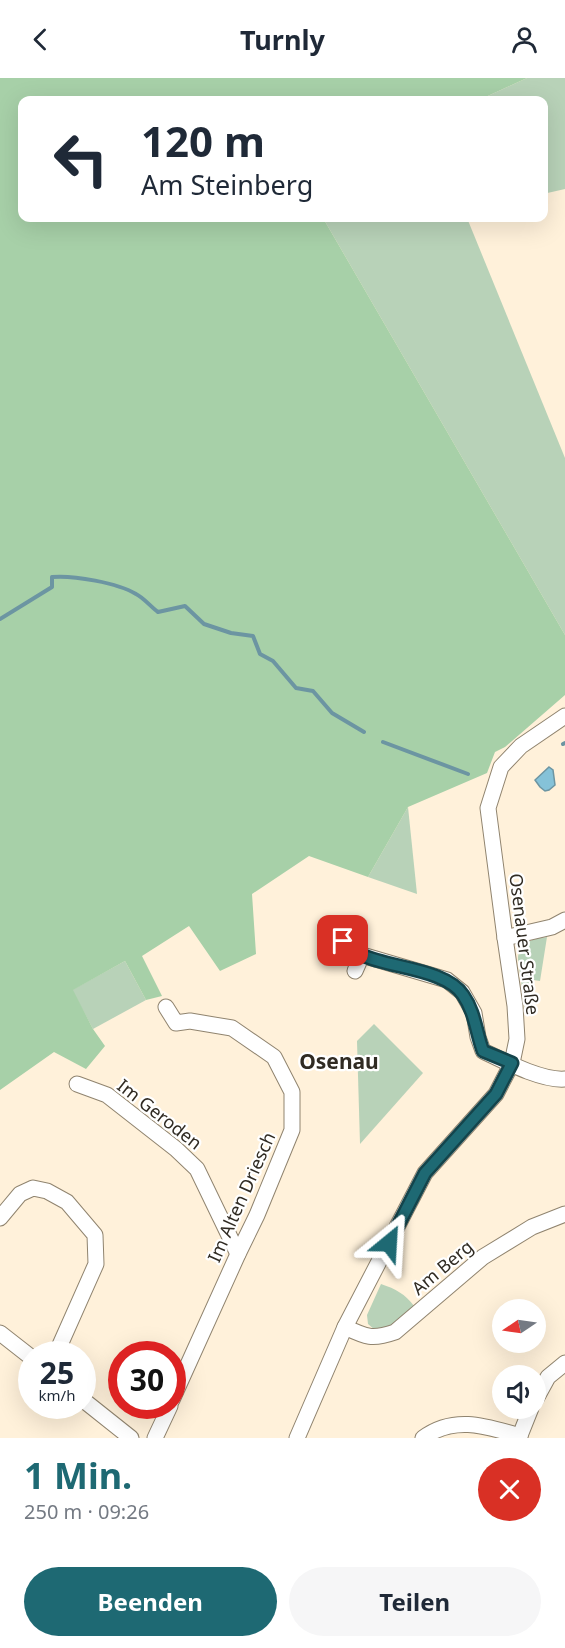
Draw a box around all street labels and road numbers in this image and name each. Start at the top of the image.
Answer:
street label: Osenauer Straße [504,872,546,1016]
street label: Im Geroden [113,1073,207,1155]
street label: Im Alten Driesch [202,1128,280,1266]
street label: Am Berg [406,1234,478,1300]

